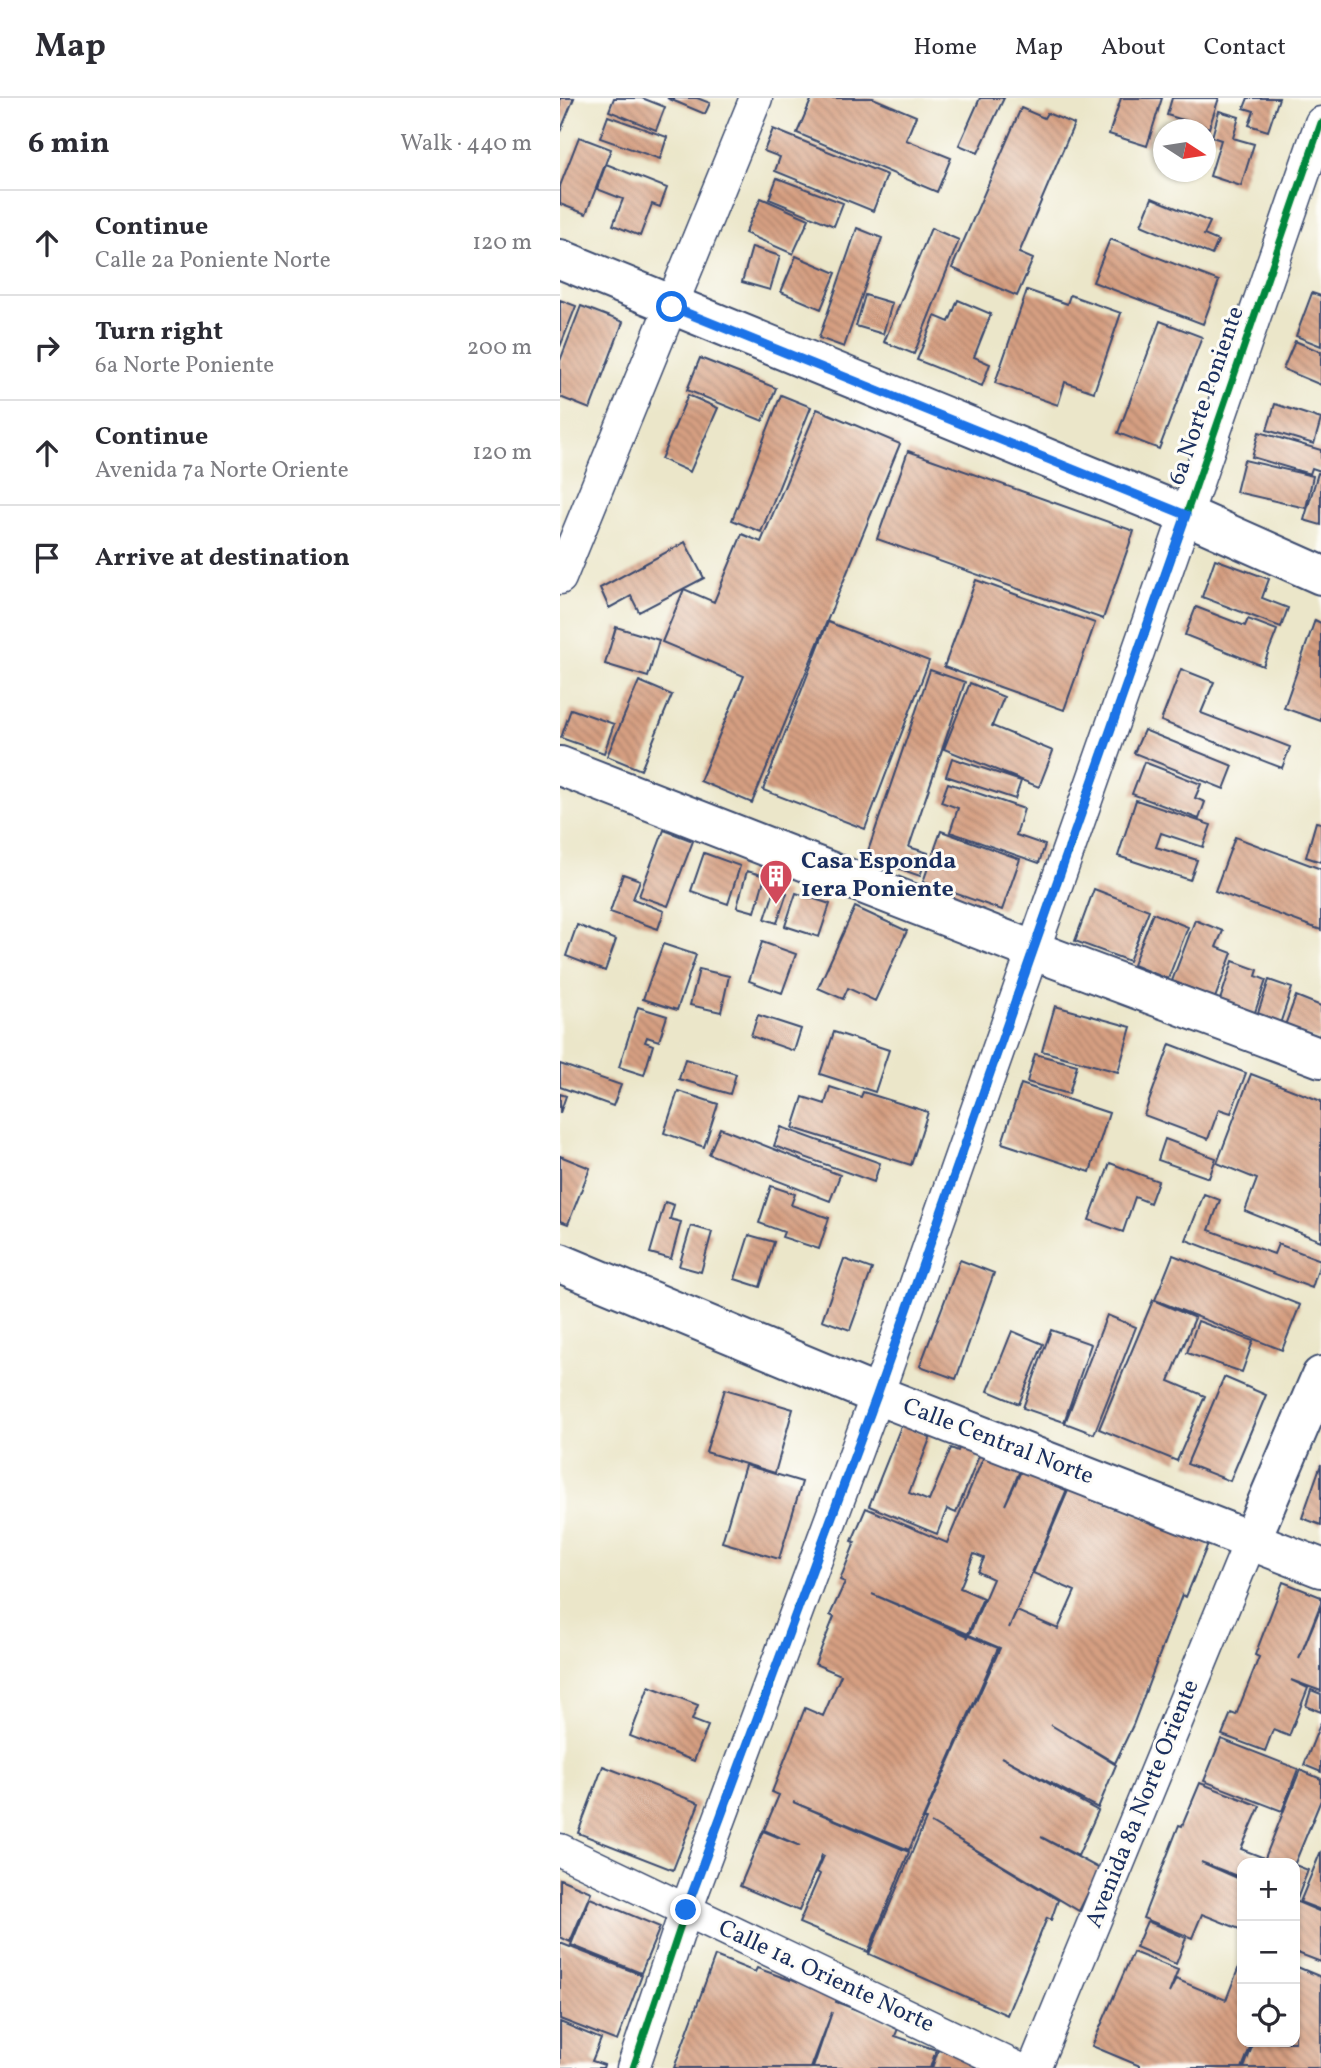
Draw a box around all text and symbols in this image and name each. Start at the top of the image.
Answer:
text: Map [35,25,106,71]
text: Home [913,31,977,65]
text: Map [1015,31,1063,65]
text: About [1101,31,1166,65]
text: Contact [1204,31,1286,65]
north arrow [1153,119,1216,182]
text: 6 min [28,123,110,165]
text: Walk · 440 m [400,128,532,160]
text: Continue [95,209,208,245]
icon: ahead [28,224,66,262]
text: 120 m [472,227,532,259]
text: Calle 2a Poniente Norte [95,245,331,277]
route start [656,291,687,322]
street label: 6a Norte Poniente [1160,302,1254,490]
text: Turn right [95,314,223,350]
icon: right [28,329,66,367]
text: 200 m [467,332,532,364]
text: 6a Norte Poniente [95,350,274,382]
text: Continue [95,419,208,455]
icon: ahead [28,434,66,472]
text: 120 m [472,437,532,469]
text: Avenida 7a Norte Oriente [95,455,349,487]
icon: arrive [28,539,66,577]
text: Arrive at destination [95,540,350,576]
place label: Casa Esponda 1era Poniente [801,845,956,907]
building icon: Casa Esponda 1era Poniente [757,857,795,906]
street label: Calle Central Norte [898,1390,1098,1494]
street label: Avenida 8a Norte Oriente [1078,1675,1208,1933]
map controls [1237,1858,1300,2047]
button: + [1237,1858,1300,1921]
route end [670,1894,701,1925]
street label: Calle 1a. Oriente Norte [712,1912,940,2042]
button: − [1237,1921,1300,1984]
button: locate [1237,1984,1300,2047]

